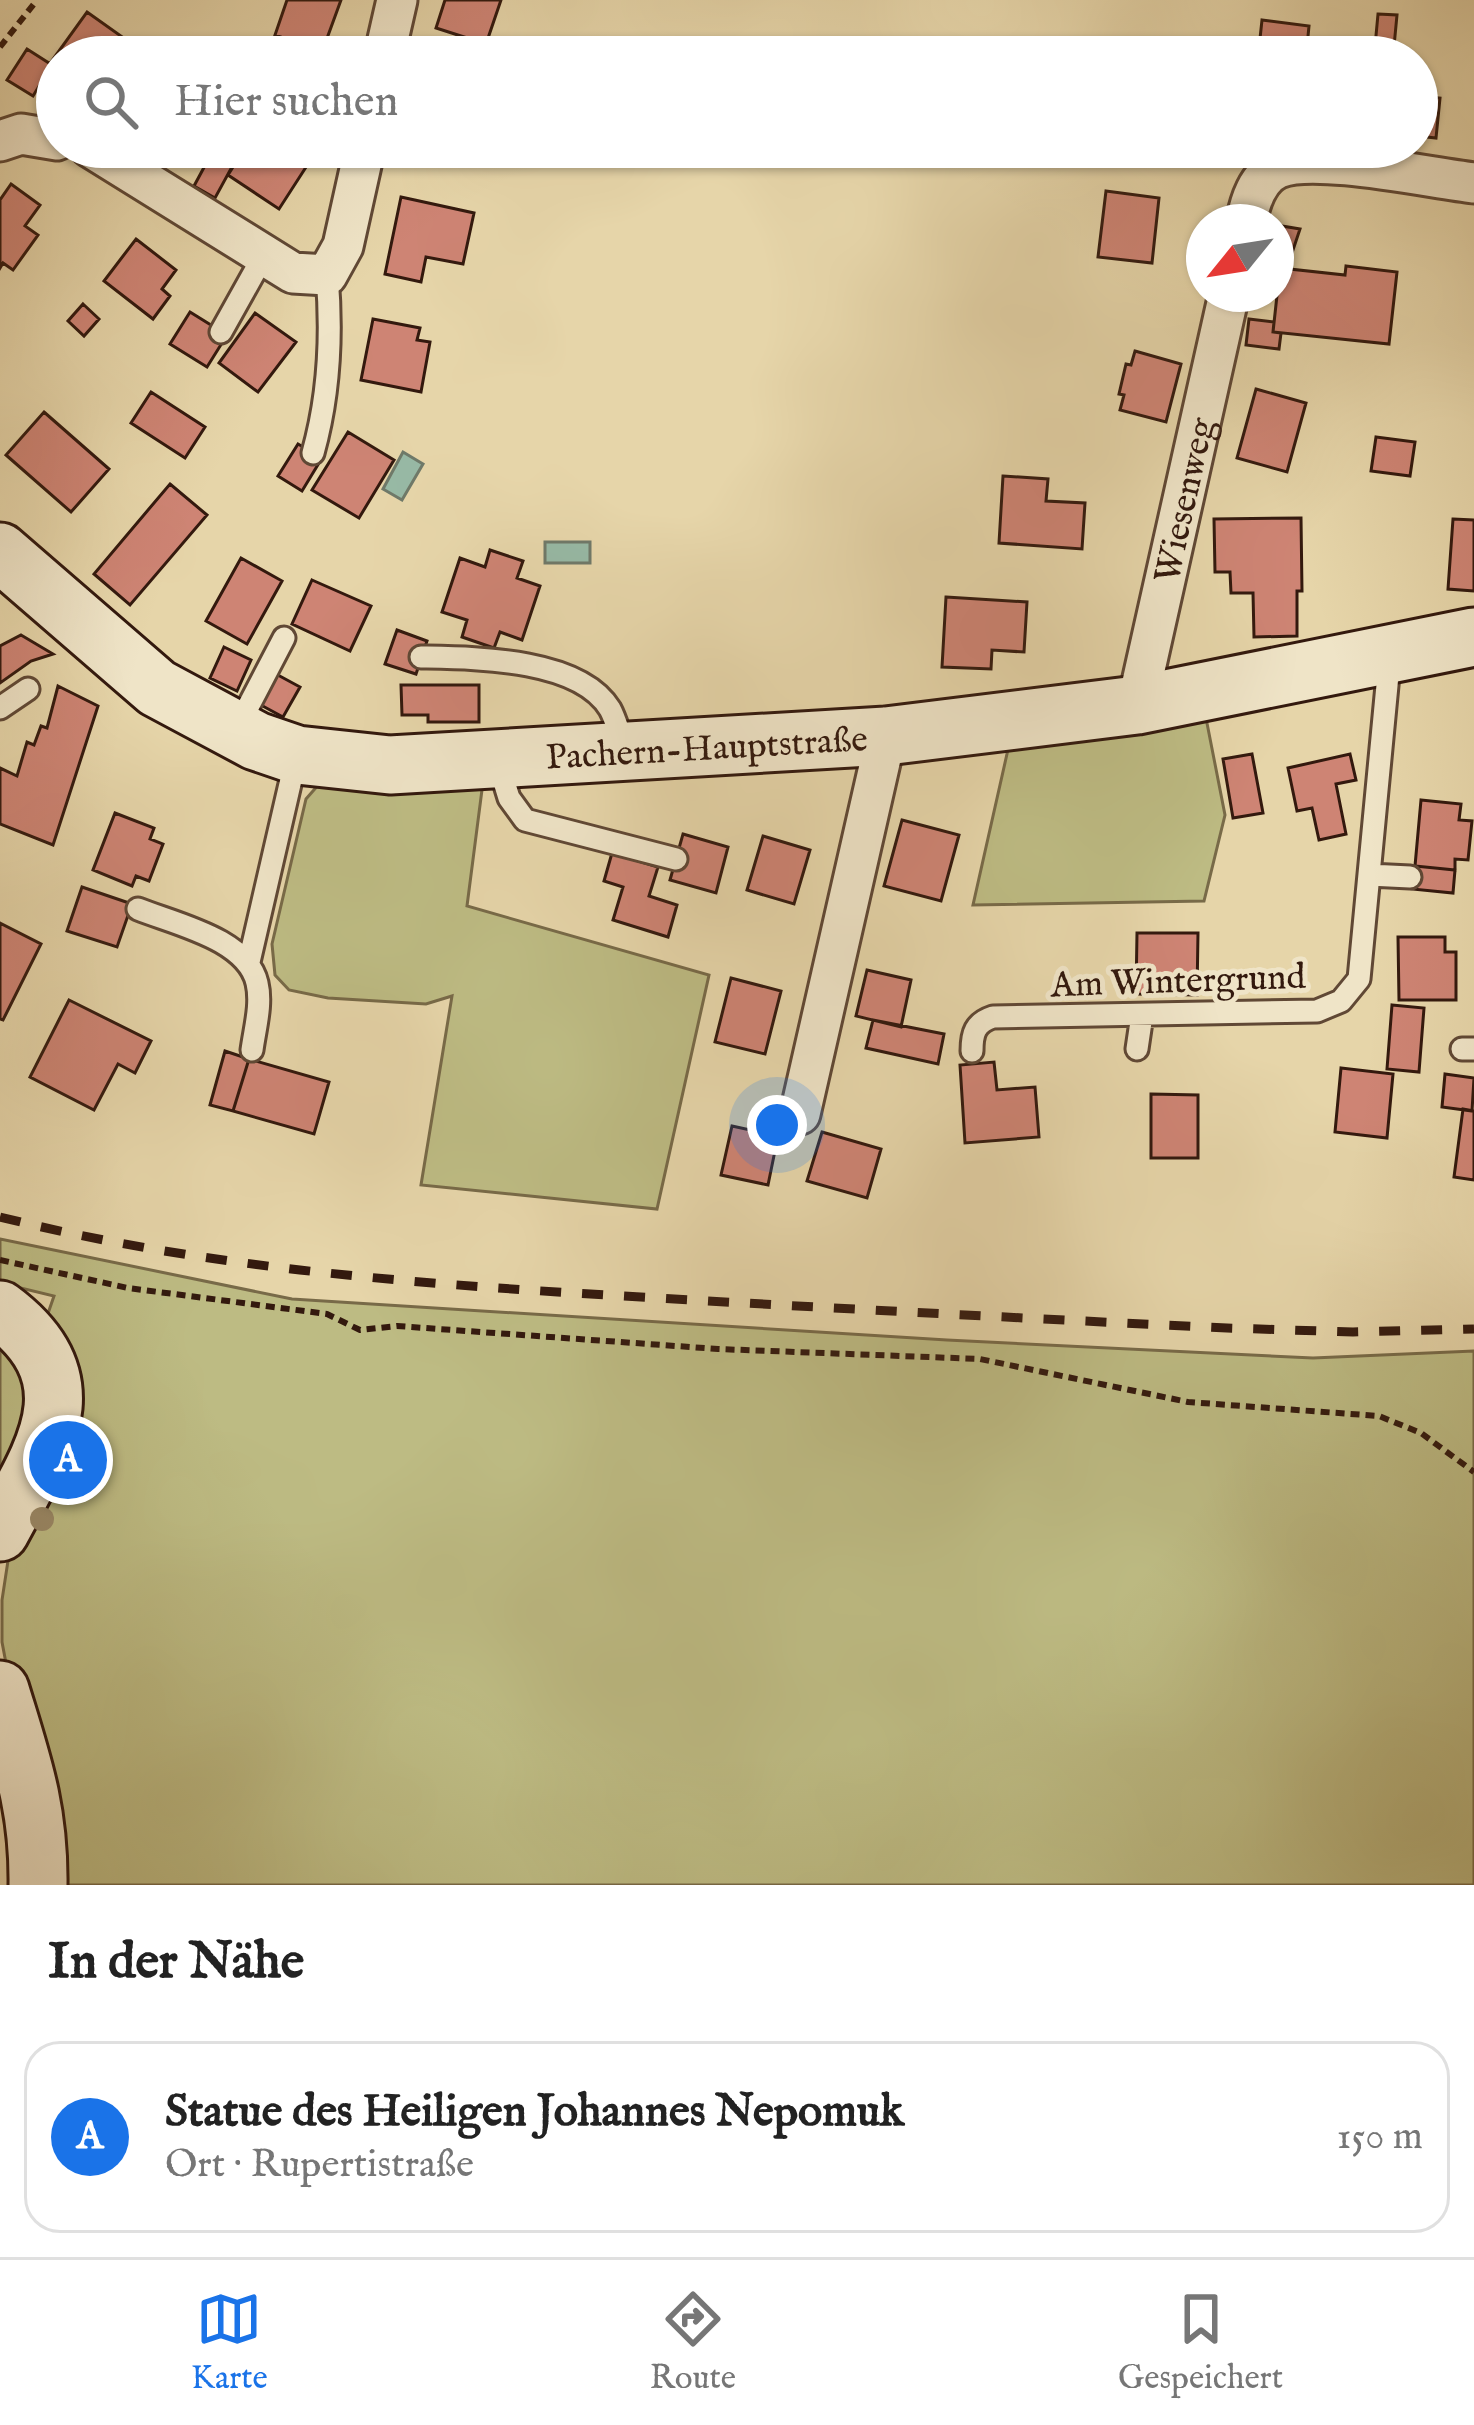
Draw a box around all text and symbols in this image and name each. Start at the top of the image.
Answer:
search box [36,36,1438,168]
icon: search [78,69,144,135]
text: Hier suchen [174,74,398,131]
north arrow [1186,204,1294,312]
street label: Wiesenweg [1145,413,1227,588]
street label: Pachern-Hauptstraße [545,717,869,782]
street label: Am Wintergrund [1049,955,1307,1009]
your location [747,1095,807,1155]
pin: A [29,1415,107,1505]
text: In der Nähe [48,1931,304,1996]
text: Statue des Heiligen Johannes Nepomuk [165,2084,904,2141]
text: A [77,2113,103,2162]
text: 150 m [1337,2113,1423,2162]
text: Ort · Rupertistraße [165,2141,474,2190]
tab: Karte [191,2286,268,2400]
tab: Route [650,2286,736,2400]
tab: Gespeichert [1118,2286,1283,2400]

